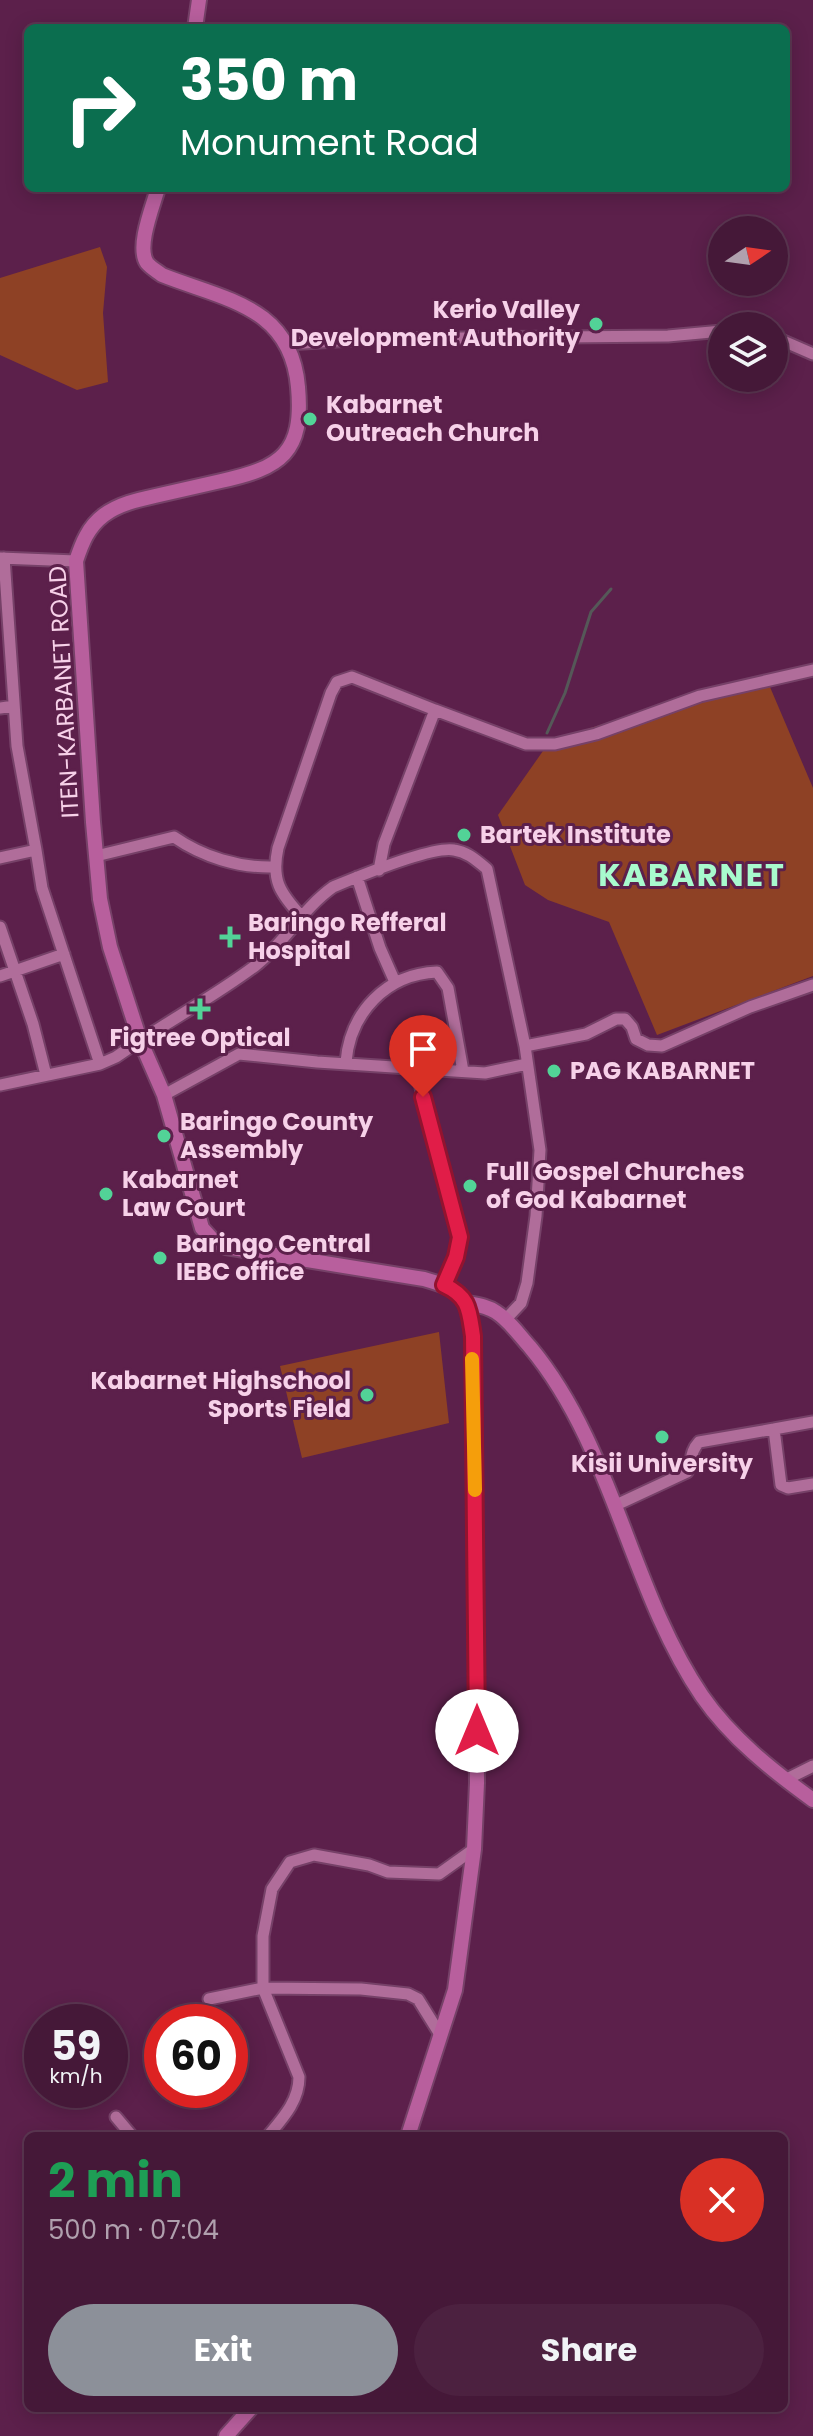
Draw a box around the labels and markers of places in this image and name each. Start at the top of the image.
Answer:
place label: Kerio Valley Development Authority [291,293,581,354]
marker: Kerio Valley Development Authority [587,315,605,333]
place label: Kabarnet Outreach Church [326,388,540,449]
marker: Kabarnet Outreach Church [301,410,319,428]
place label: Bartek Institute [480,818,671,851]
marker: Bartek Institute [455,826,473,844]
place label: Baringo Refferal Hospital [248,906,446,967]
marker: Baringo Refferal Hospital [219,926,241,948]
marker: Figtree Optical [189,998,211,1020]
pin [389,1015,457,1097]
place label: Figtree Optical [109,1021,291,1054]
place label: PAG KABARNET [570,1054,755,1087]
marker: PAG KABARNET [545,1062,563,1080]
place label: Baringo County Assembly [180,1105,374,1166]
marker: Baringo County Assembly [155,1127,173,1145]
place label: Full Gospel Churches of God Kabarnet [486,1155,745,1216]
place label: Kabarnet Law Court [122,1163,245,1224]
marker: Full Gospel Churches of God Kabarnet [461,1177,479,1195]
marker: Kabarnet Law Court [97,1185,115,1203]
place label: Baringo Central IEBC office [176,1227,371,1288]
marker: Baringo Central IEBC office [151,1249,169,1267]
place label: Kabarnet Highschool Sports Field [90,1364,351,1425]
marker: Kabarnet Highschool Sports Field [358,1386,376,1404]
marker: Kisii University [653,1428,671,1446]
place label: Kisii University [571,1447,754,1480]

